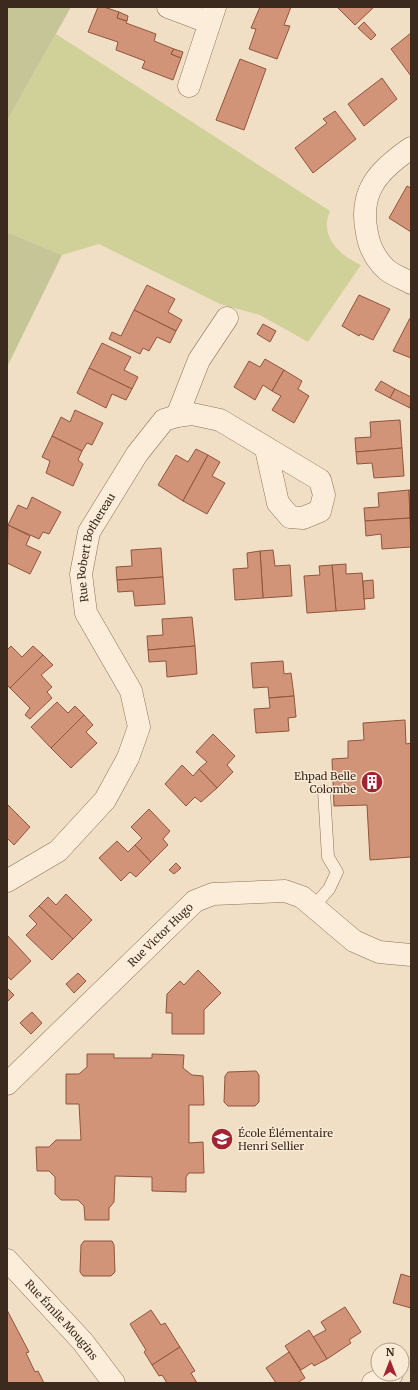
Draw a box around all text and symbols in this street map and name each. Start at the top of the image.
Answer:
street label: Rue Robert Bothereau [74,490,118,603]
place label: Ehpad Belle Colombe [294,769,356,796]
building icon: Ehpad Belle Colombe [359,769,385,795]
street label: Rue Victor Hugo [125,900,196,970]
school or university icon: École Élémentaire Henri Sellier [209,1126,235,1152]
place label: École Élémentaire Henri Sellier [238,1126,333,1153]
street label: Rue Émile Mougins [22,1277,101,1363]
north arrow [370,1342,410,1382]
text: N [386,1345,395,1359]

